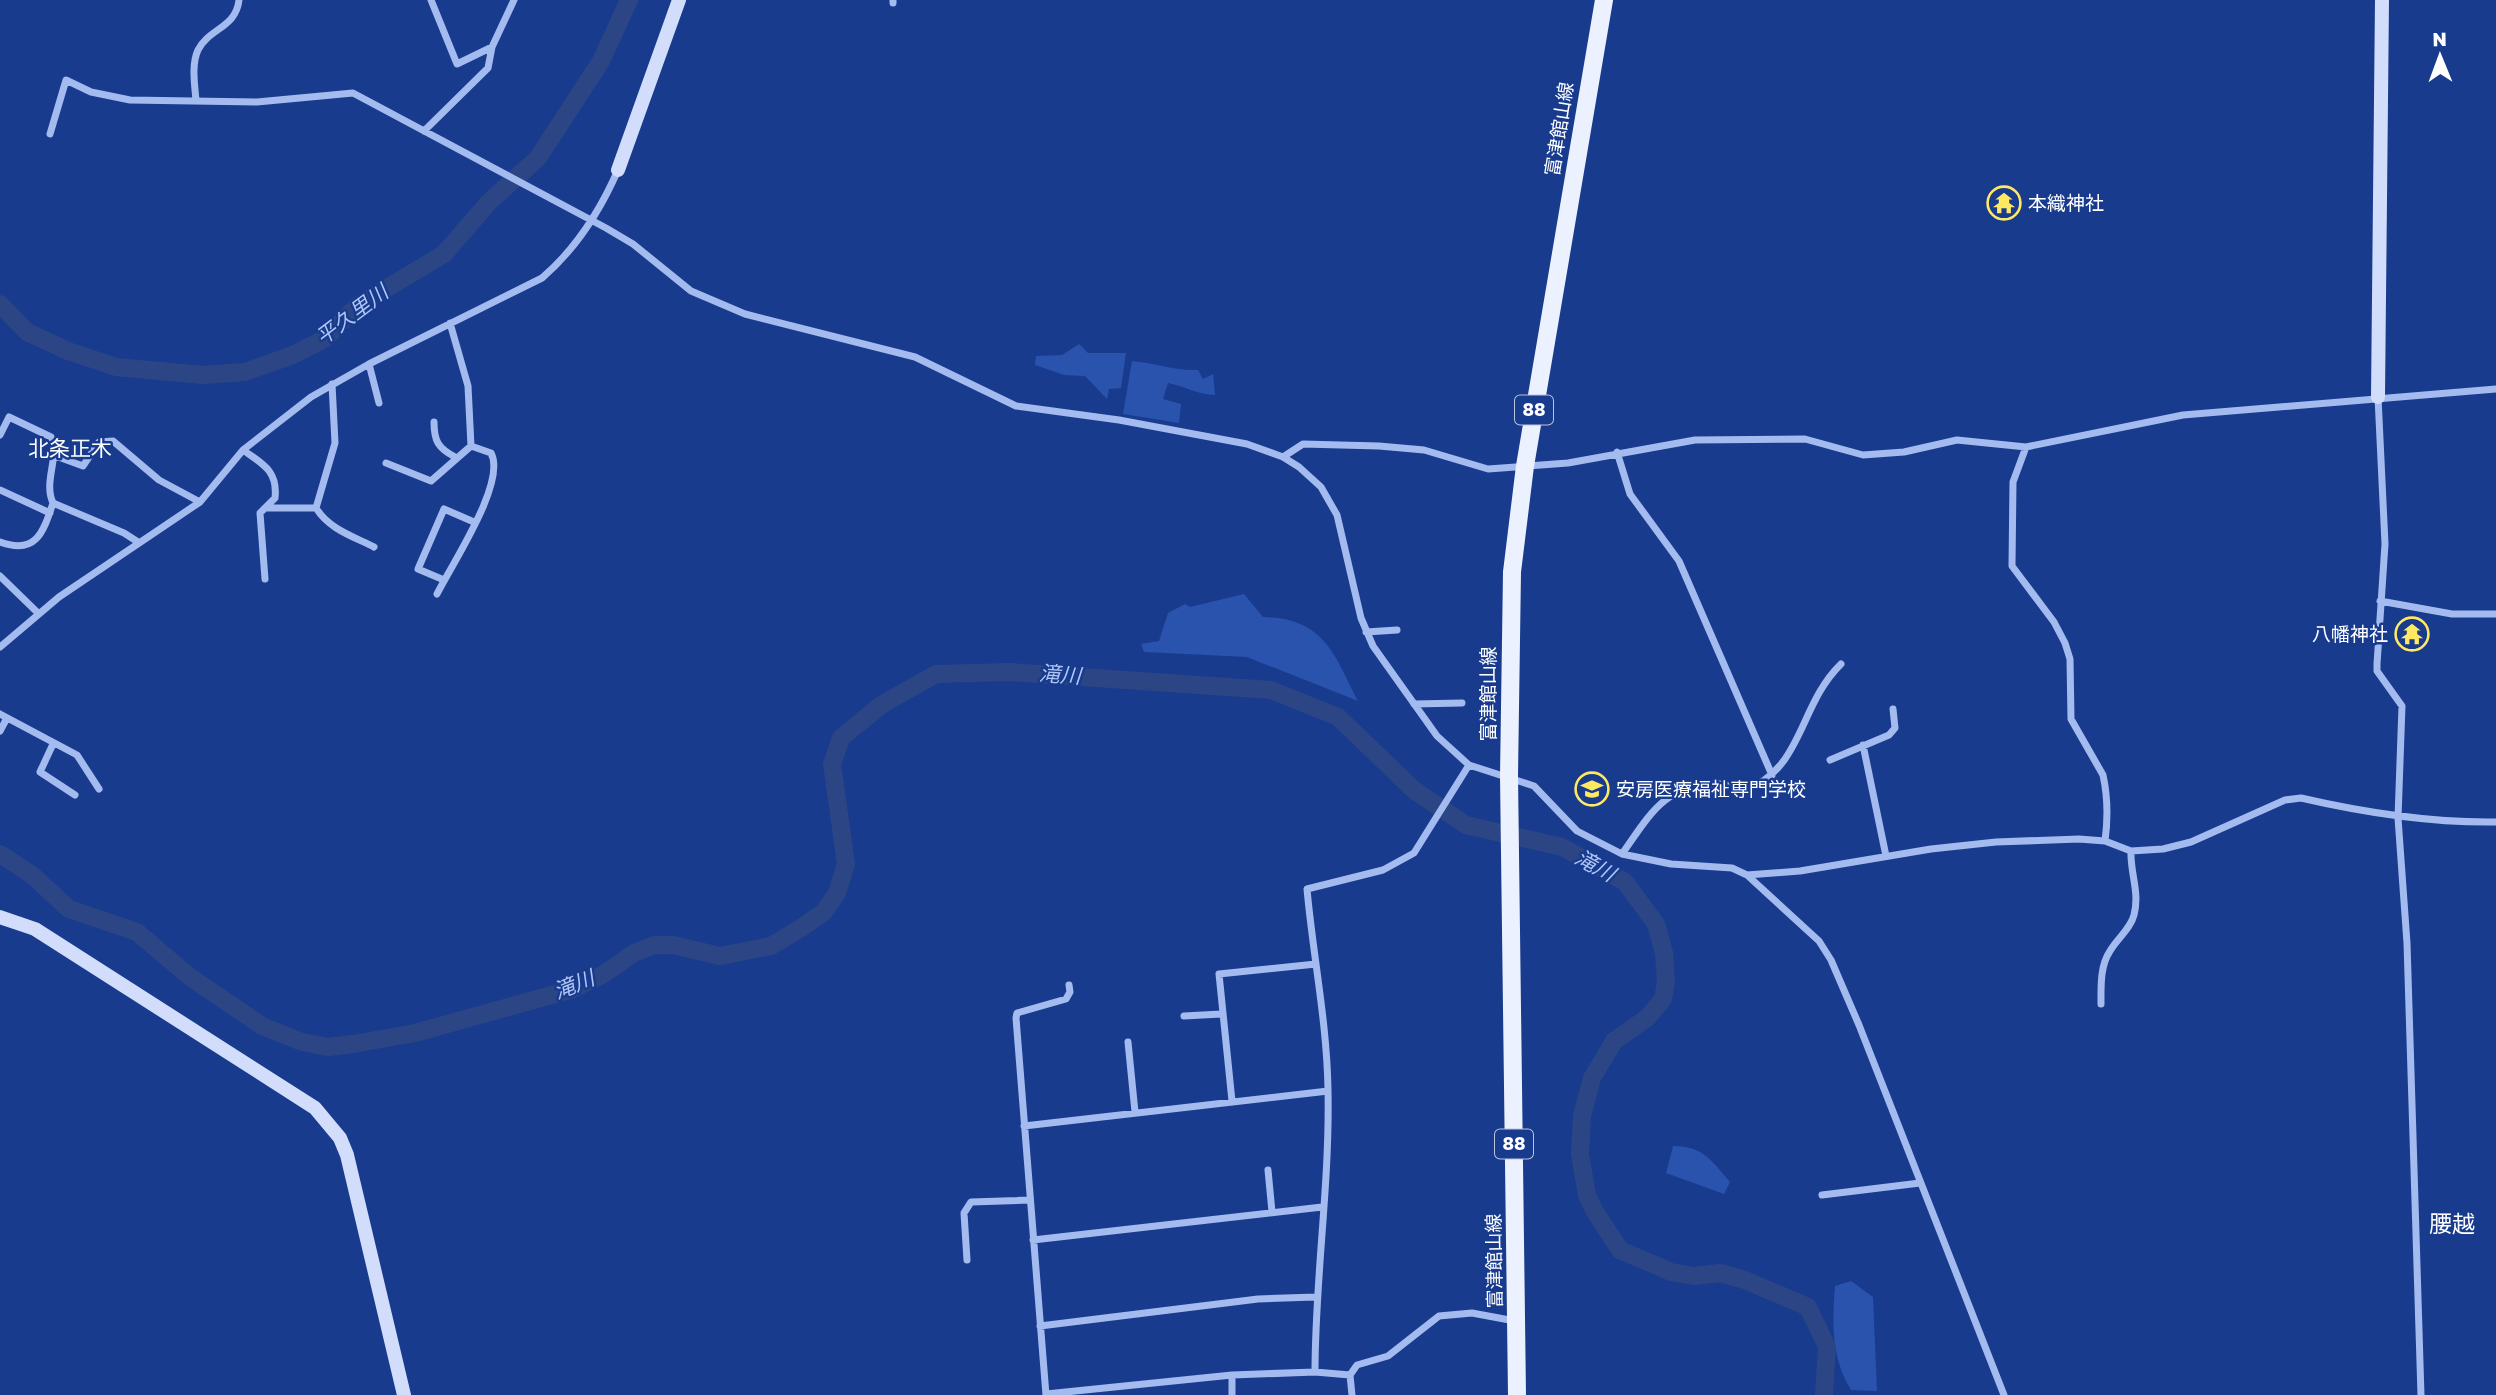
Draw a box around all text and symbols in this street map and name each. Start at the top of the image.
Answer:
north arrow [2405,21,2475,91]
text: N [2432,27,2447,50]
street label: 富津館山線 [1540,80,1577,178]
temple icon: 本織神社 [1985,184,2023,222]
place label: 本織神社 [2028,191,2104,214]
water label: 平久里川 [310,277,394,350]
road number: 88 [1515,396,1553,424]
district label: 北条正木 [28,435,112,461]
temple icon: 八幡神社 [2393,615,2431,653]
place label: 八幡神社 [2312,622,2388,645]
street label: 富津館山線 [1476,646,1499,742]
water label: 滝川 [1038,660,1084,689]
school or university icon: 安房医療福祉専門学校 [1573,770,1611,808]
place label: 安房医療福祉専門学校 [1616,777,1806,800]
water label: 滝川 [1571,844,1622,888]
water label: 滝川 [549,963,600,1004]
road number: 88 [1495,1129,1533,1158]
district label: 腰越 [2429,1209,2475,1237]
street label: 富津館山線 [1481,1213,1506,1309]

